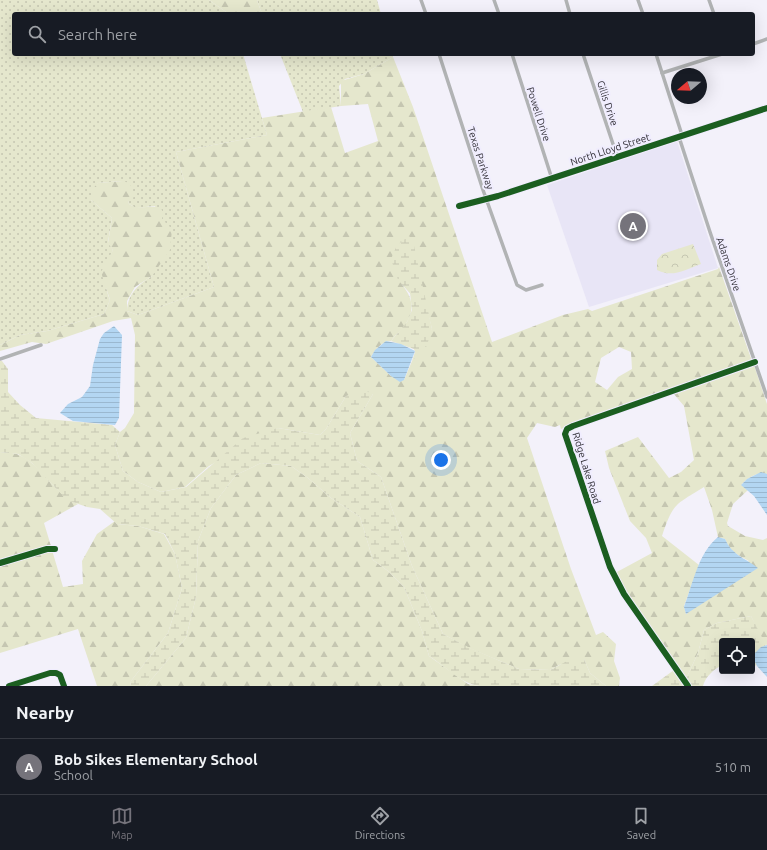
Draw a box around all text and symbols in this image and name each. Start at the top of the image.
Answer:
search box [12,12,755,56]
icon: search [26,23,48,45]
text: Search here [58,26,137,43]
north arrow [671,68,707,104]
street label: Gillis Drive [595,79,620,127]
street label: Powell Drive [525,86,552,143]
street label: Texas Parkway [465,126,496,191]
street label: North Lloyd Street [569,131,651,168]
pin: A [620,211,646,241]
street label: Adams Drive [714,236,743,293]
street label: Ridge Lake Road [570,431,603,505]
your location [431,450,451,470]
map controls [719,638,755,674]
button: locate [719,638,755,674]
text: Nearby [16,703,74,722]
text: Bob Sikes Elementary School [54,751,258,768]
text: A [24,760,34,774]
text: 510 m [715,760,751,774]
text: School [54,768,93,782]
tab: Map [111,805,133,841]
tab: Directions [355,805,405,841]
tab: Saved [627,805,656,841]

